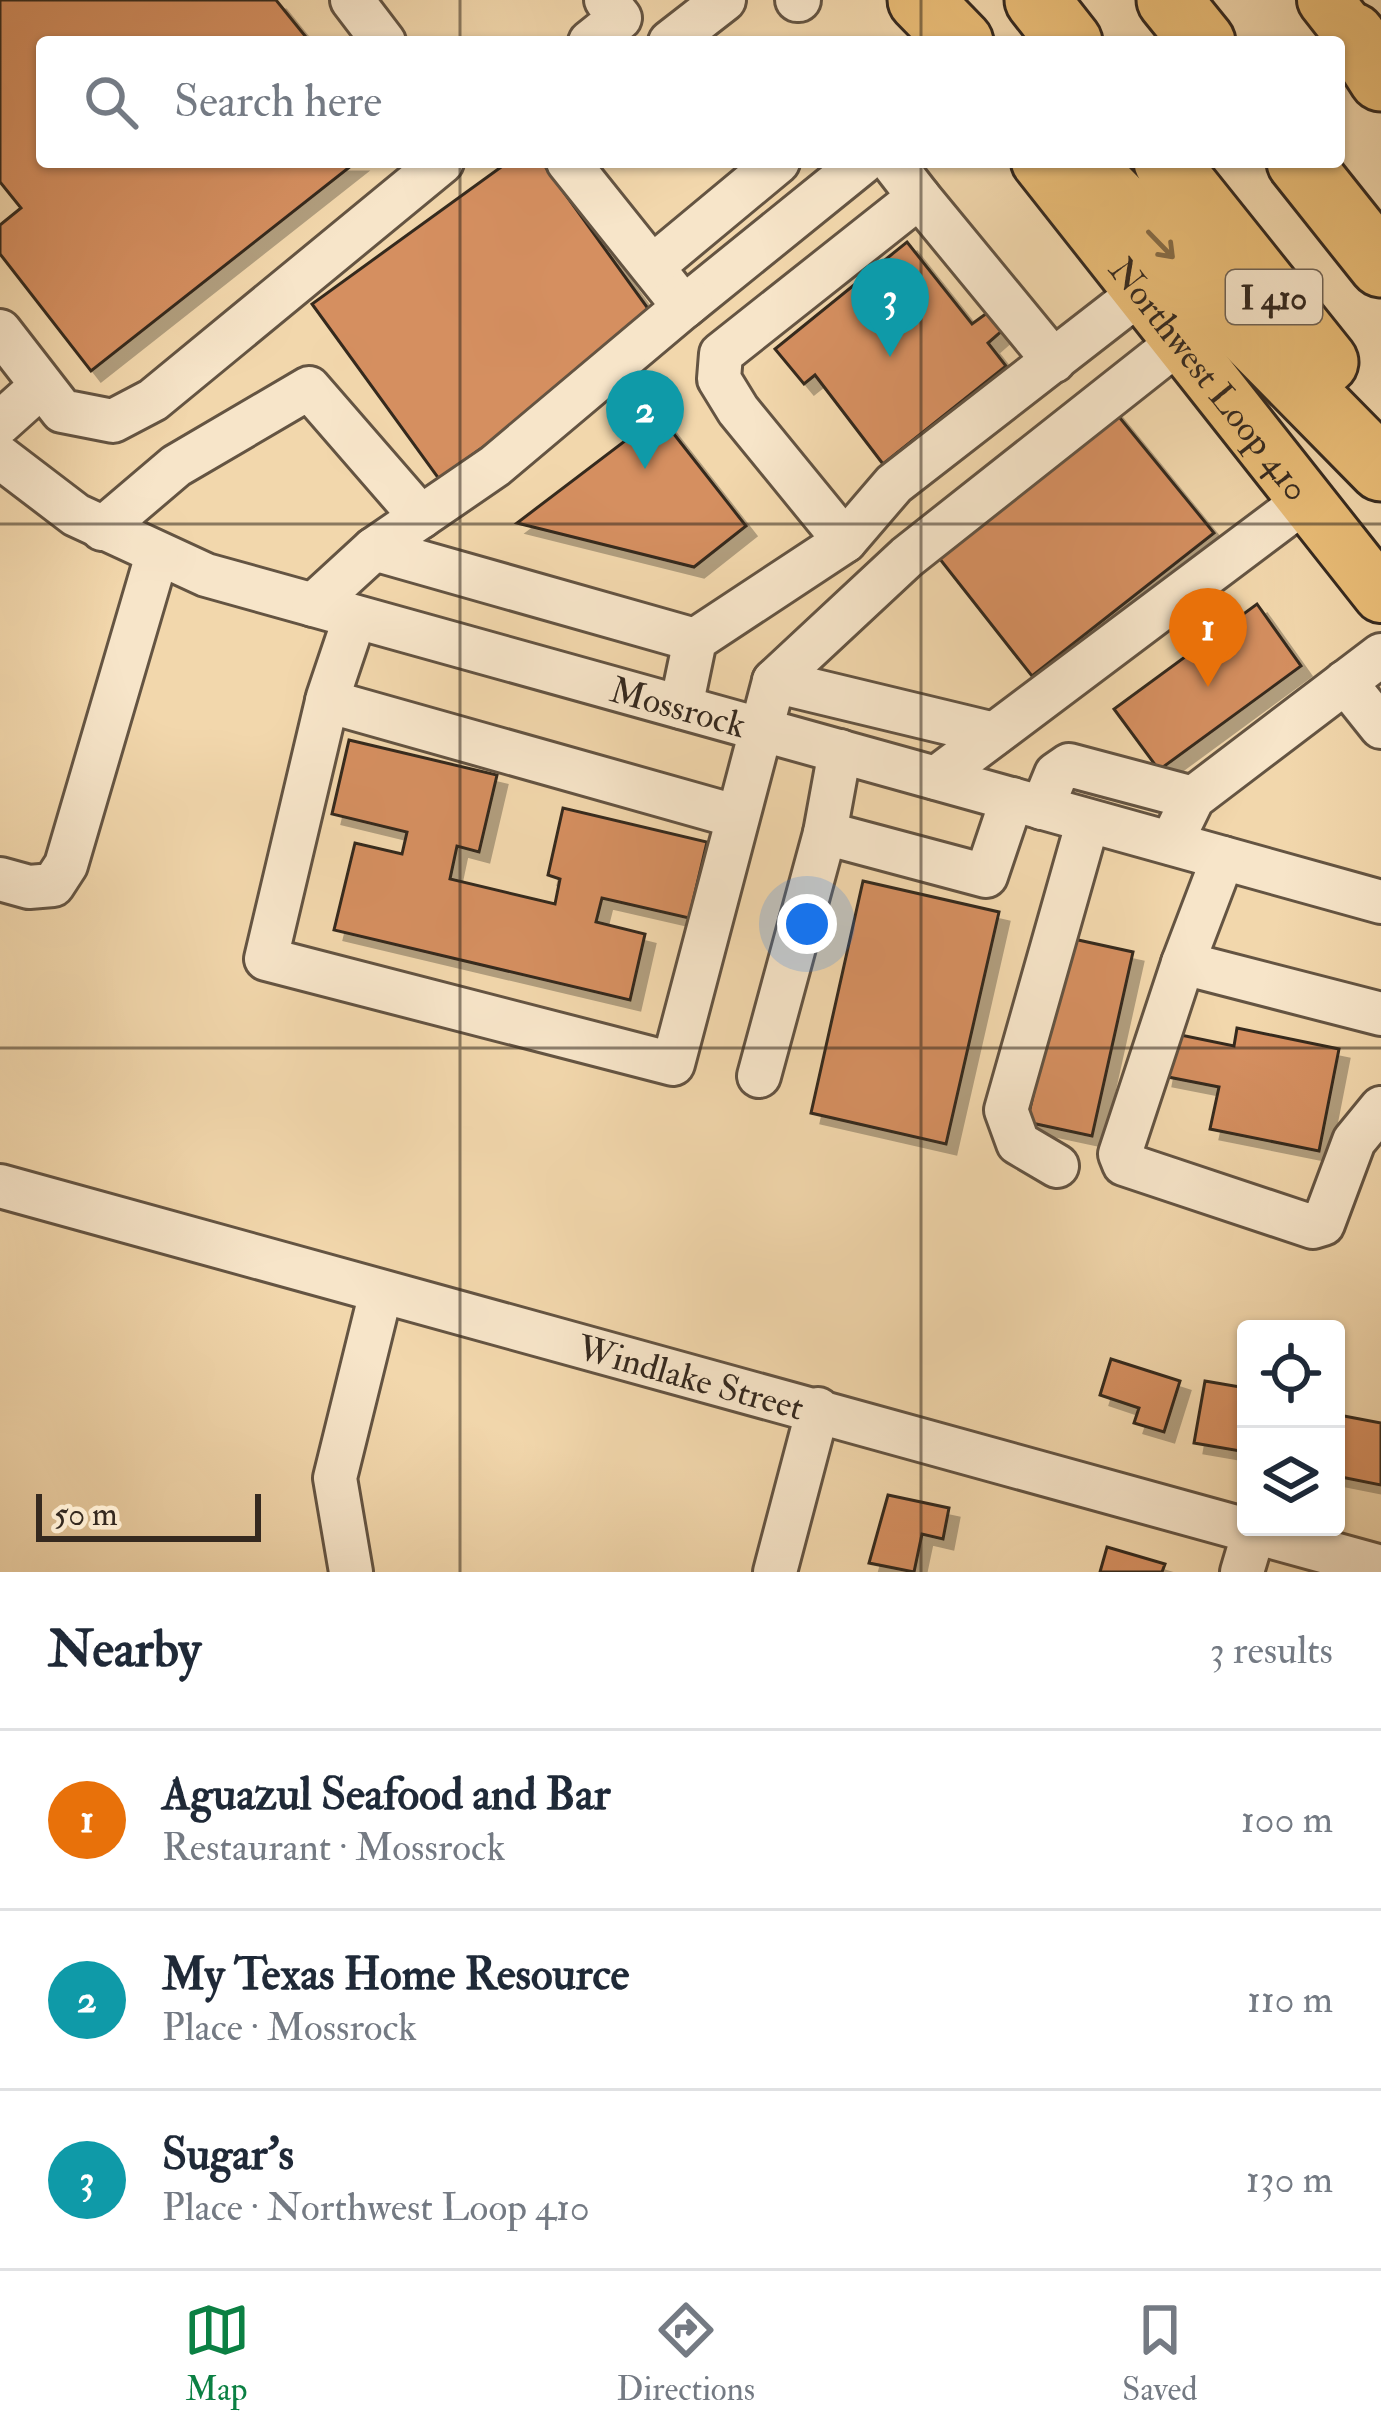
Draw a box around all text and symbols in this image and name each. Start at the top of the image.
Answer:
search box [36,36,1345,168]
icon: search [78,69,144,135]
text: Search here [174,74,382,130]
one-way arrow [1147,230,1175,259]
street label: Northwest Loop 410 [1099,249,1319,510]
pin: 3 [851,258,929,357]
road number: I 410 [1226,270,1322,324]
pin: 2 [606,370,684,469]
pin: 1 [1169,588,1247,687]
street label: Mossrock [605,668,751,748]
your location [777,894,837,954]
map controls [1237,1320,1345,1536]
button: locate [1237,1320,1345,1428]
street label: Windlake Street [572,1325,809,1431]
button: layers [1237,1428,1345,1536]
scale bar [36,1488,261,1541]
text: 50 m [54,1494,118,1535]
text: Nearby [48,1618,201,1682]
text: 3 results [1210,1626,1333,1675]
text: Aguazul Seafood and Bar [162,1767,611,1823]
text: 1 [80,1795,94,1844]
text: 100 m [1241,1795,1333,1844]
text: Restaurant · Mossrock [162,1823,505,1872]
text: My Texas Home Resource [162,1947,629,2003]
text: 2 [77,1975,97,2024]
text: 110 m [1247,1975,1333,2024]
text: Place · Mossrock [162,2003,417,2052]
text: Sugar's [162,2127,294,2183]
text: 3 [80,2155,94,2204]
text: 130 m [1246,2155,1333,2204]
text: Place · Northwest Loop 410 [162,2183,590,2232]
tab: Map [184,2297,250,2410]
tab: Directions [617,2297,755,2410]
tab: Saved [1122,2297,1197,2410]

